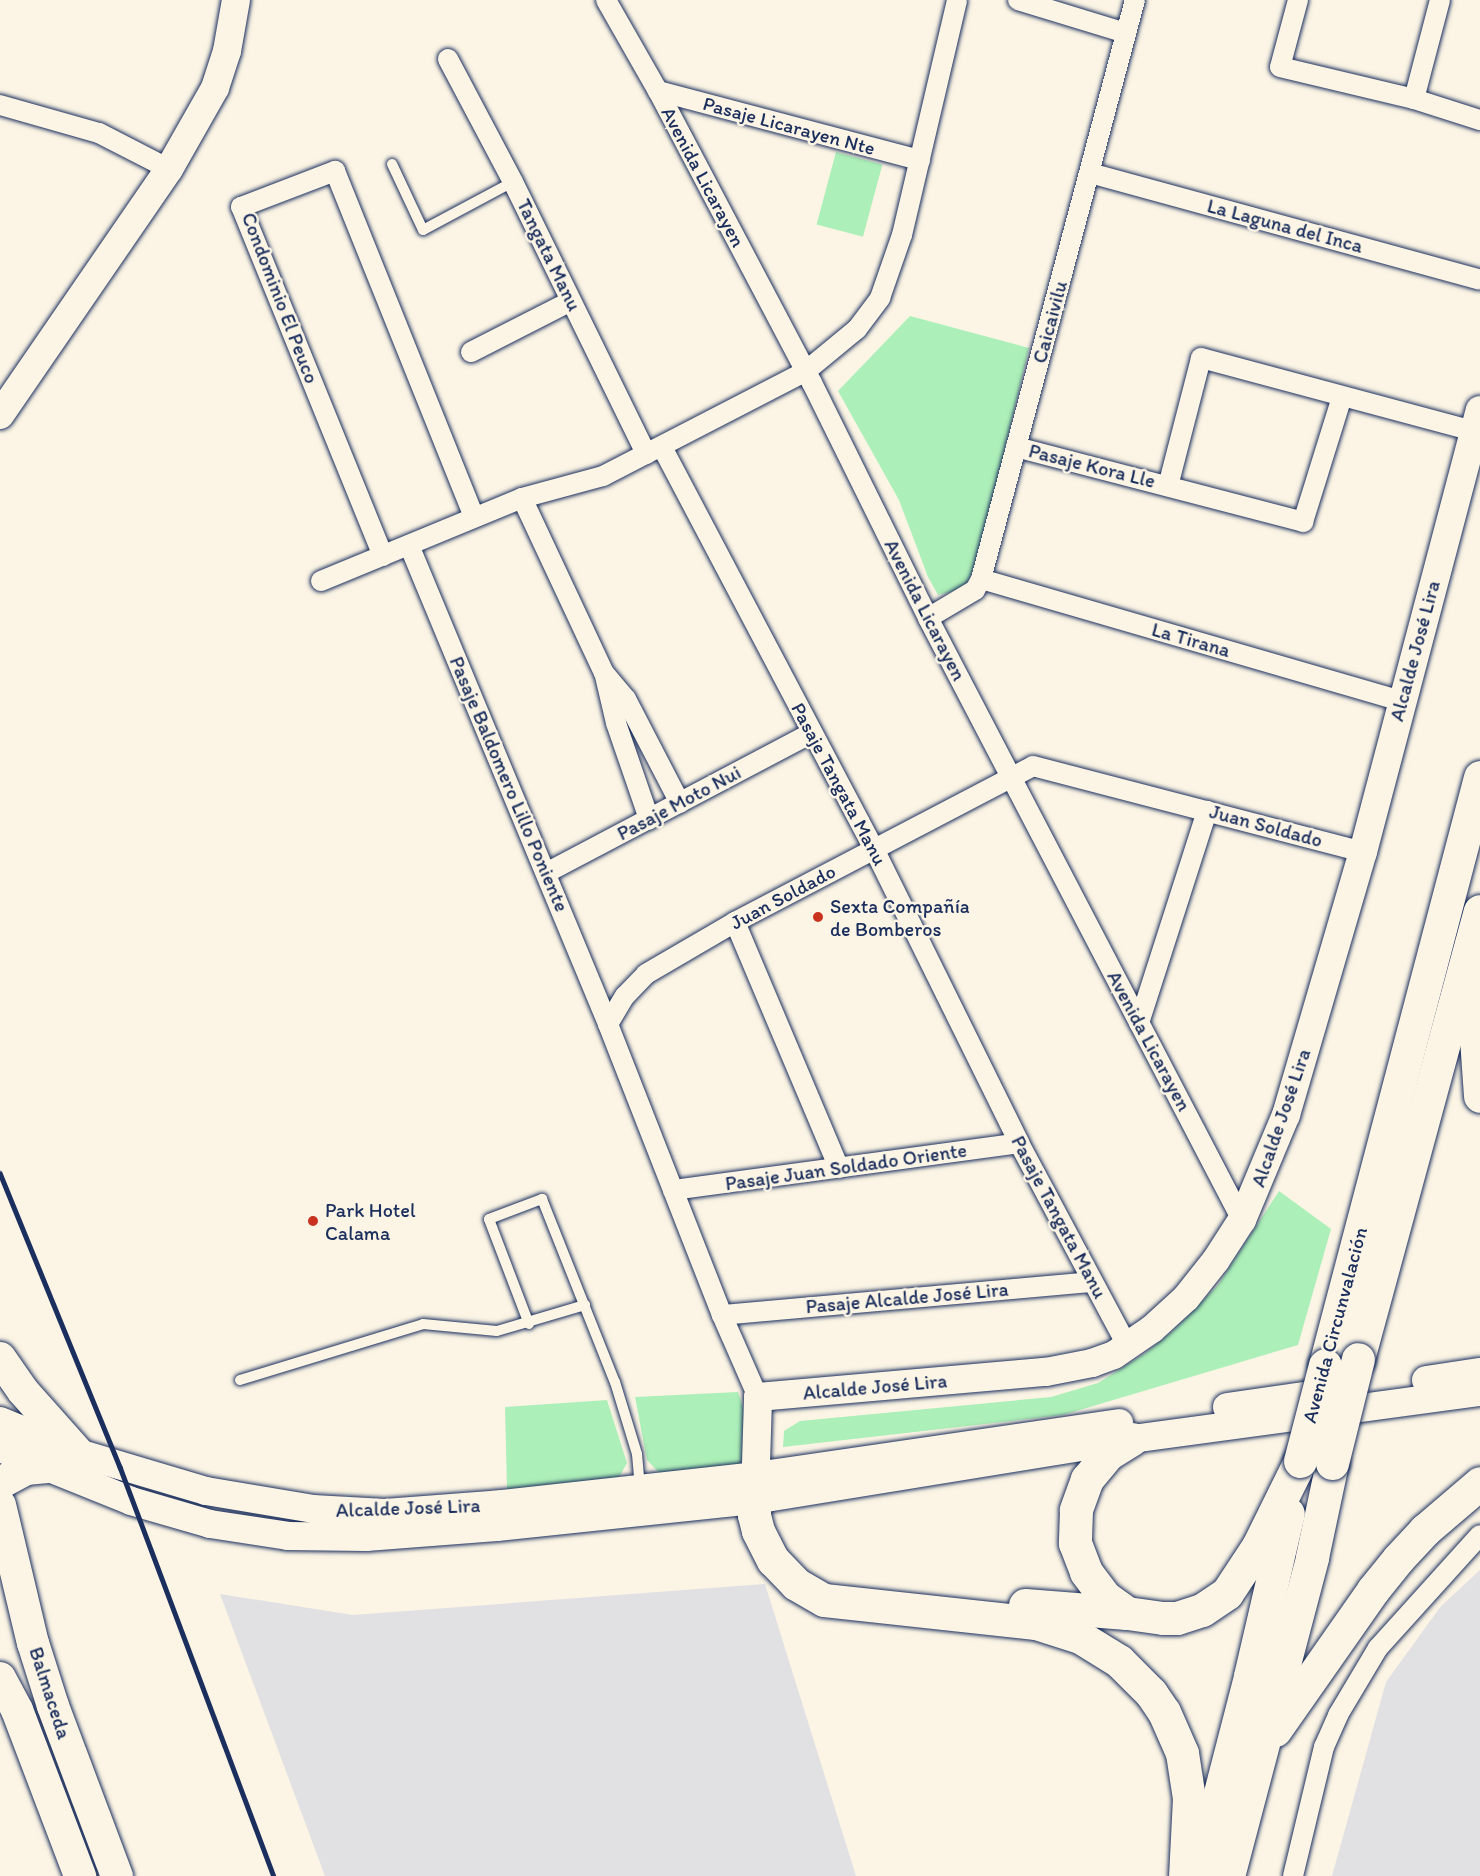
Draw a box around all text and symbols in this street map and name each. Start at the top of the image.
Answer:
street label: Pasaje Licarayen Nte [701,92,877,160]
street label: Avenida Licarayen [656,103,750,251]
street label: La Laguna del Inca [1204,194,1366,258]
street label: Tangata Manu [512,195,586,315]
street label: Condominio El Peuco [236,210,324,386]
street label: Caicaivilu [1027,278,1073,366]
street label: Pasaje Kora Lle [1026,439,1158,493]
street label: Avenida Licarayen [879,535,971,685]
street label: Alcalde José Lira [1385,578,1445,724]
street label: La Tirana [1149,617,1233,663]
street label: Pasaje Baldomero Lillo Poniente [444,653,574,915]
street label: Pasaje Tangata Manu [786,699,892,869]
street label: Pasaje Moto Nui [613,760,745,846]
street label: Juan Soldado [1207,800,1325,852]
street label: Juan Soldado [727,859,839,935]
place label: Sexta Compañía de Bomberos [830,894,969,941]
marker: Sexta Compañía de Bomberos [811,910,825,924]
street label: Avenida Licarayen [1102,967,1196,1115]
street label: Alcalde José Lira [1246,1046,1316,1190]
street label: Pasaje Tangata Manu [1006,1132,1112,1302]
street label: Pasaje Juan Soldado Oriente [724,1138,968,1196]
place label: Park Hotel Calama [325,1198,415,1245]
marker: Park Hotel Calama [306,1214,320,1228]
street label: Avenida Circunvalación [1297,1224,1373,1426]
street label: Pasaje Alcalde José Lira [805,1277,1009,1319]
street label: Alcalde José Lira [802,1369,948,1405]
street label: Alcalde José Lira [336,1493,480,1523]
street label: Balmaceda [24,1644,76,1742]

